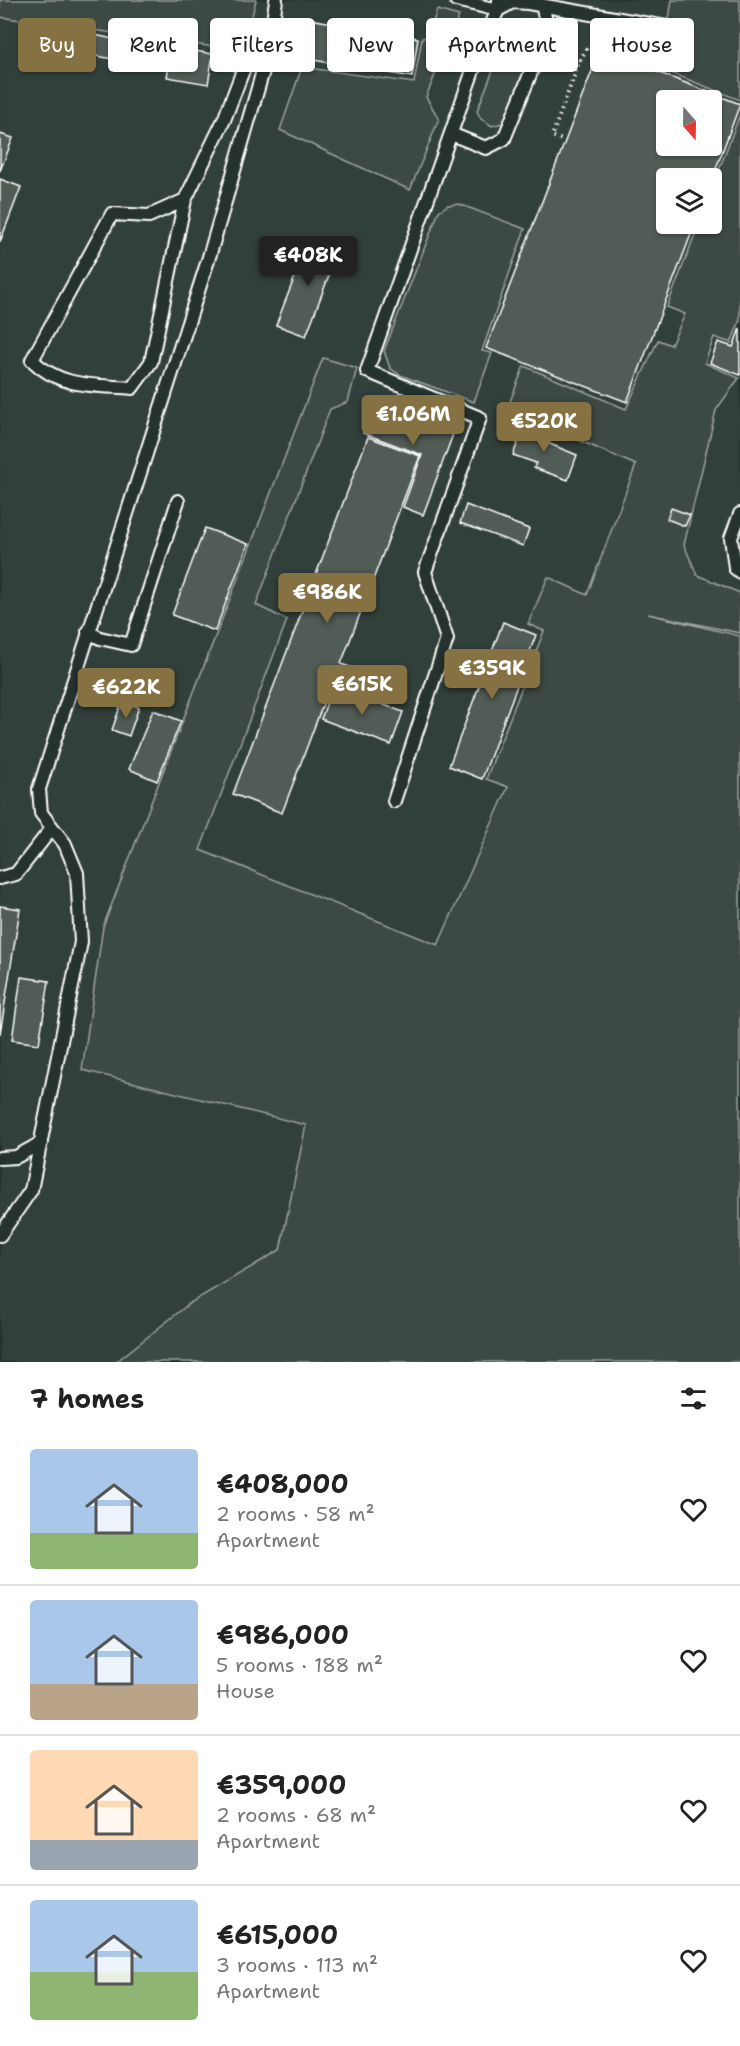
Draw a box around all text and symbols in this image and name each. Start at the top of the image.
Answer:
chip: Buy [18,18,96,72]
chip: Rent [108,18,198,72]
chip: Filters [210,18,315,72]
chip: New [327,18,414,72]
chip: Apartment [426,18,578,72]
chip: House [590,18,694,72]
north arrow [656,90,722,156]
map controls [656,90,722,234]
button: layers [656,168,722,234]
pin: €408K [266,236,350,287]
text: €408K [273,242,343,268]
pin: €1.06M [364,395,462,446]
text: €1.06M [376,401,450,427]
pin: €520K [502,402,586,453]
text: €520K [510,408,578,434]
pin: €986K [285,573,369,624]
text: €986K [292,579,362,605]
pin: €359K [450,649,534,700]
text: €359K [458,655,526,681]
pin: €615K [320,665,404,716]
pin: €622K [84,668,168,719]
text: €615K [331,671,393,697]
text: €622K [92,674,160,700]
text: 7 homes [30,1381,144,1416]
icon: filters [677,1382,710,1415]
text: €408,000 [216,1466,349,1501]
icon: home [78,1473,150,1545]
icon: heart [677,1493,710,1526]
text: 2 rooms · 58 m² [216,1501,375,1527]
text: Apartment [216,1527,320,1553]
text: €986,000 [216,1617,349,1652]
icon: home [78,1624,150,1696]
icon: heart [677,1644,710,1677]
text: 5 rooms · 188 m² [216,1652,383,1678]
text: House [216,1678,275,1704]
text: €359,000 [216,1767,346,1802]
icon: home [78,1774,150,1846]
icon: heart [677,1794,710,1827]
text: 2 rooms · 68 m² [216,1802,376,1828]
text: Apartment [216,1828,320,1854]
text: €615,000 [216,1917,338,1952]
icon: home [78,1924,150,1996]
icon: heart [677,1944,710,1977]
text: 3 rooms · 113 m² [216,1952,378,1978]
text: Apartment [216,1978,320,2004]

